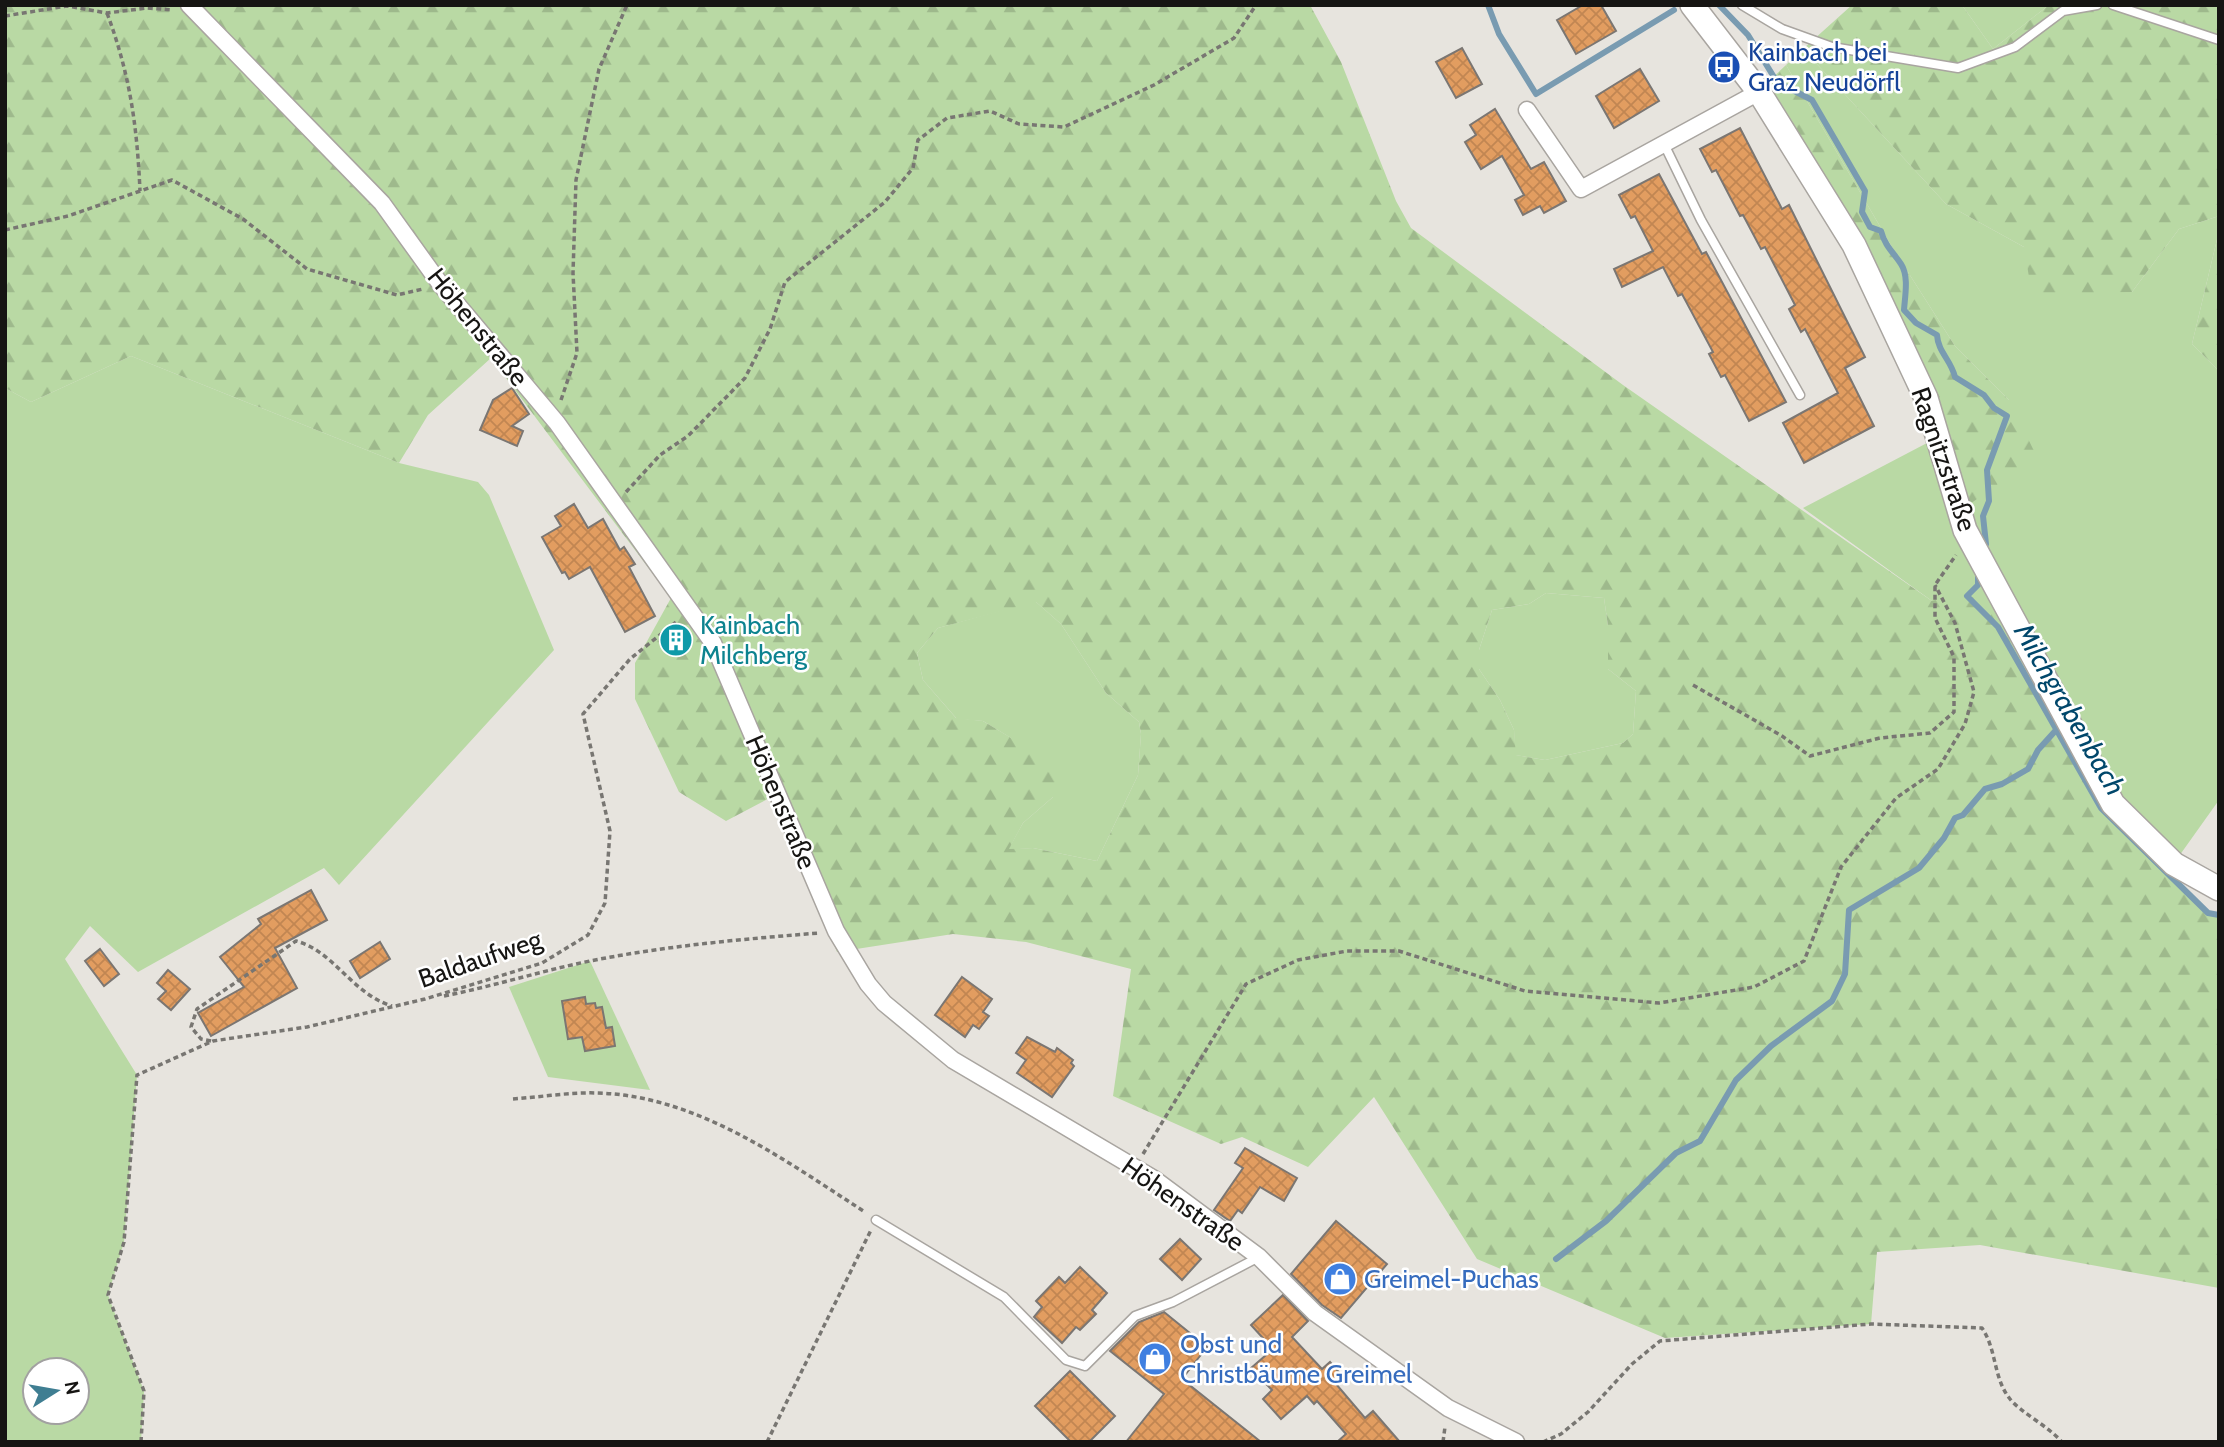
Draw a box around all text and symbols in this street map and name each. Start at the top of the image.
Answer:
place label: Kainbach bei Graz Neudörfl [1748,36,1901,98]
bus stop icon: Kainbach bei Graz Neudörfl [1705,48,1743,86]
street label: Höhenstraße [421,262,535,392]
street label: Ragnitzstraße [1904,383,1984,535]
place label: Kainbach Milchberg [700,609,808,671]
water label: Milchgrabenbach [2007,616,2133,801]
building icon: Kainbach Milchberg [657,621,695,659]
street label: Höhenstraße [738,730,824,874]
street label: Baldaufweg [414,923,547,995]
street label: Höhenstraße [1115,1150,1251,1258]
shop icon: Greimel-Puchas [1321,1260,1359,1298]
place label: Greimel-Puchas [1364,1263,1539,1295]
place label: Obst und Christbäume Greimel [1180,1328,1412,1390]
shop icon: Obst und Christbäume Greimel [1136,1340,1174,1378]
north arrow [21,1356,91,1426]
text: N [60,1379,85,1397]

